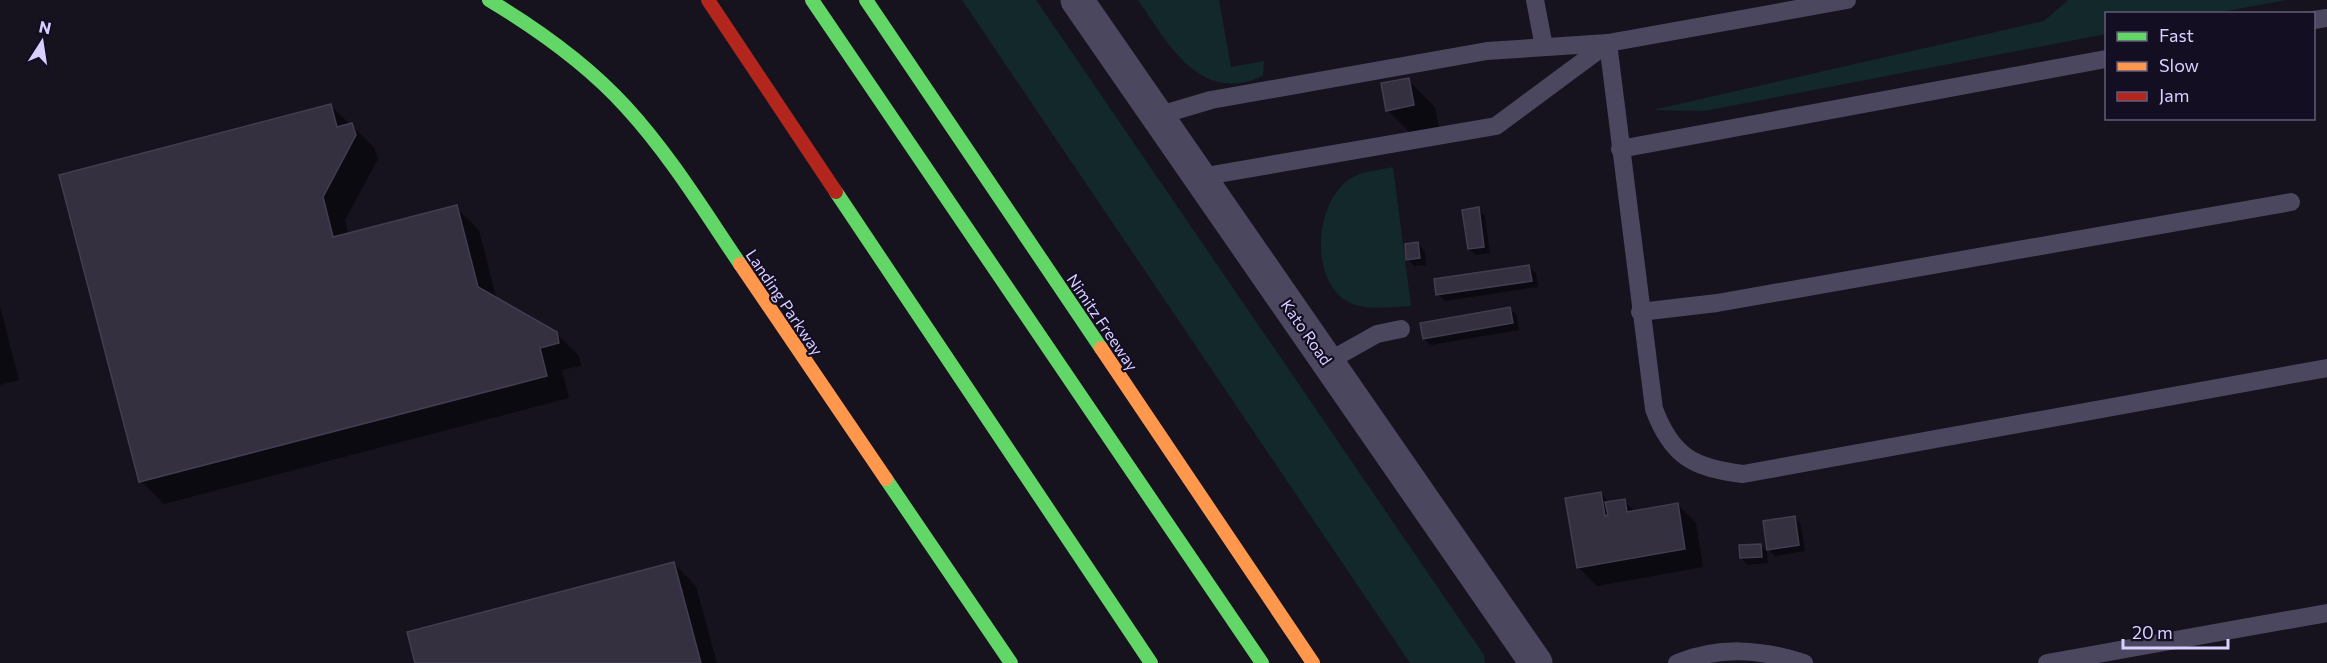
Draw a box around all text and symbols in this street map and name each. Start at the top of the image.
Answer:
north arrow [12,12,72,72]
legend [2105,12,2315,120]
text: N [37,16,53,37]
text: Fast [2159,24,2194,46]
text: Slow [2159,54,2199,76]
text: Jam [2159,84,2189,106]
street label: Landing Parkway [743,245,827,359]
street label: Nimitz Freeway [1064,270,1142,374]
street label: Kato Road [1278,296,1336,368]
scale bar [2123,612,2228,650]
text: 20 m [2132,621,2173,643]

